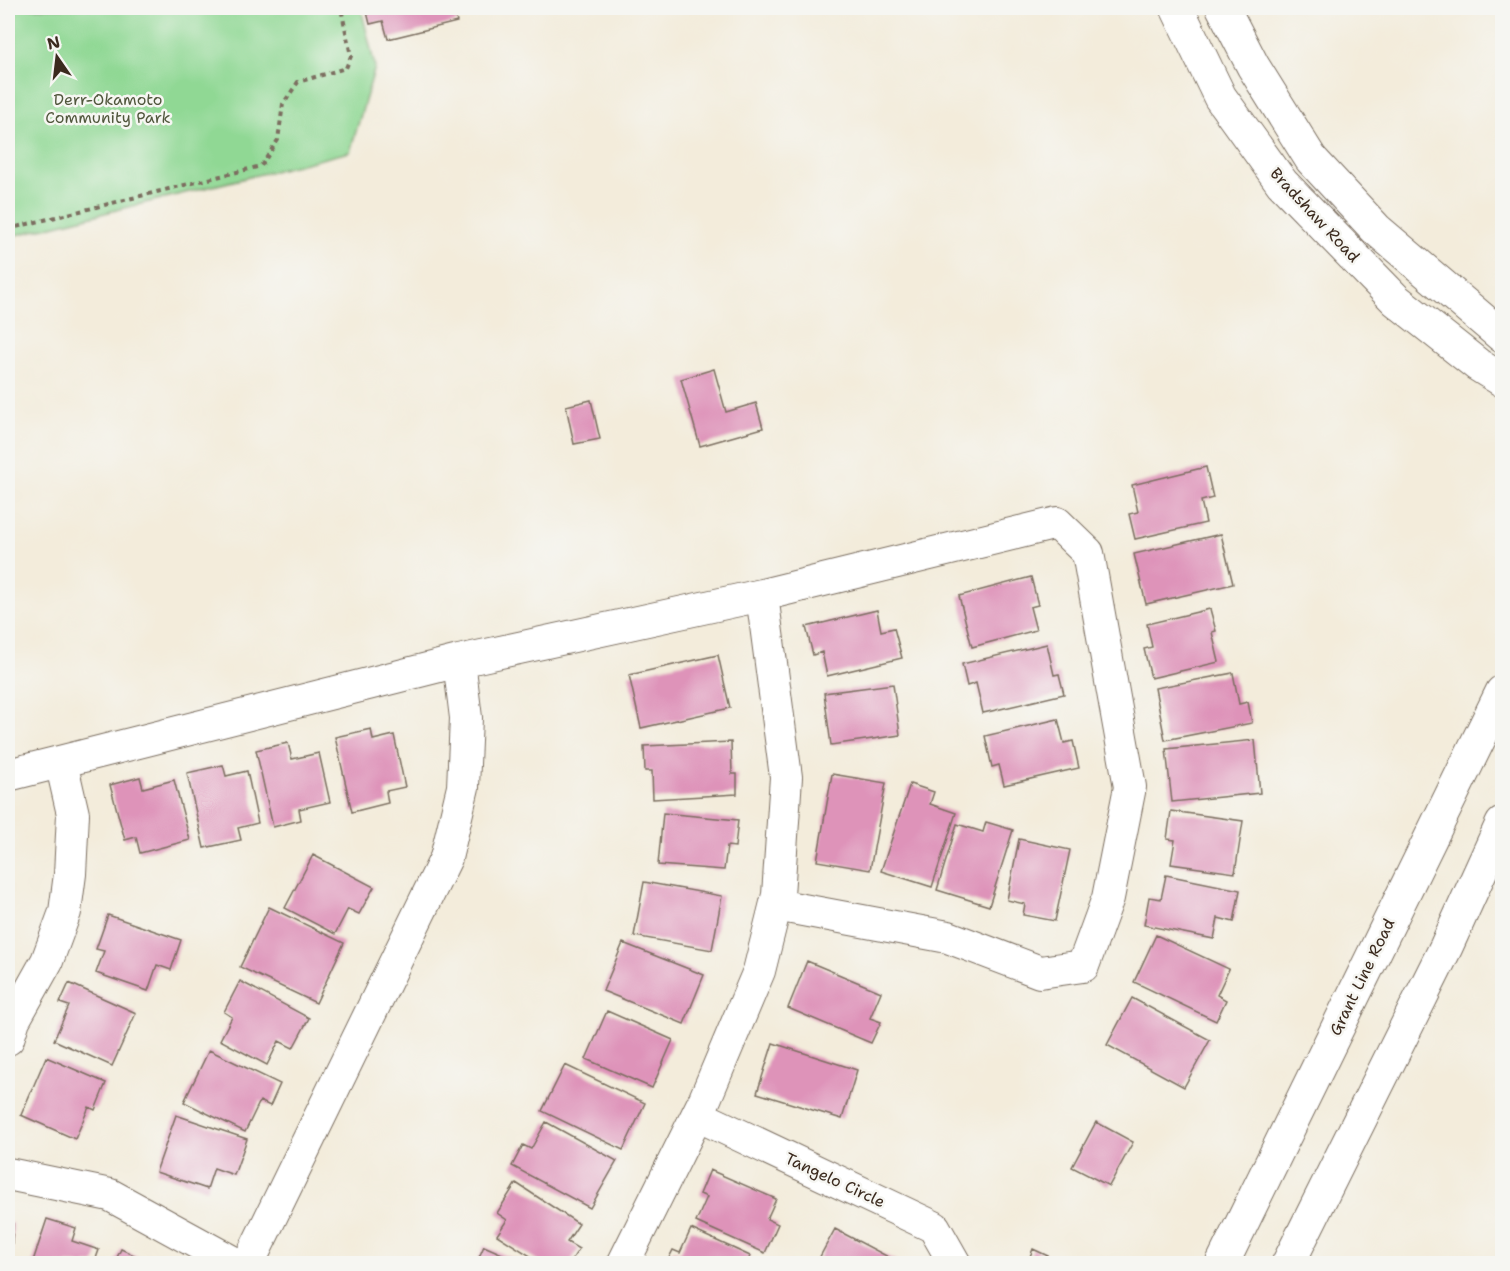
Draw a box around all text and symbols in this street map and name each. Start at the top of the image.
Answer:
north arrow [27,27,87,87]
text: N [45,31,62,55]
park label: Derr-Okamoto Community Park [45,89,171,128]
street label: Bradshaw Road [1266,163,1364,267]
street label: Grant Line Road [1325,915,1399,1039]
street label: Tangelo Circle [782,1148,888,1212]

